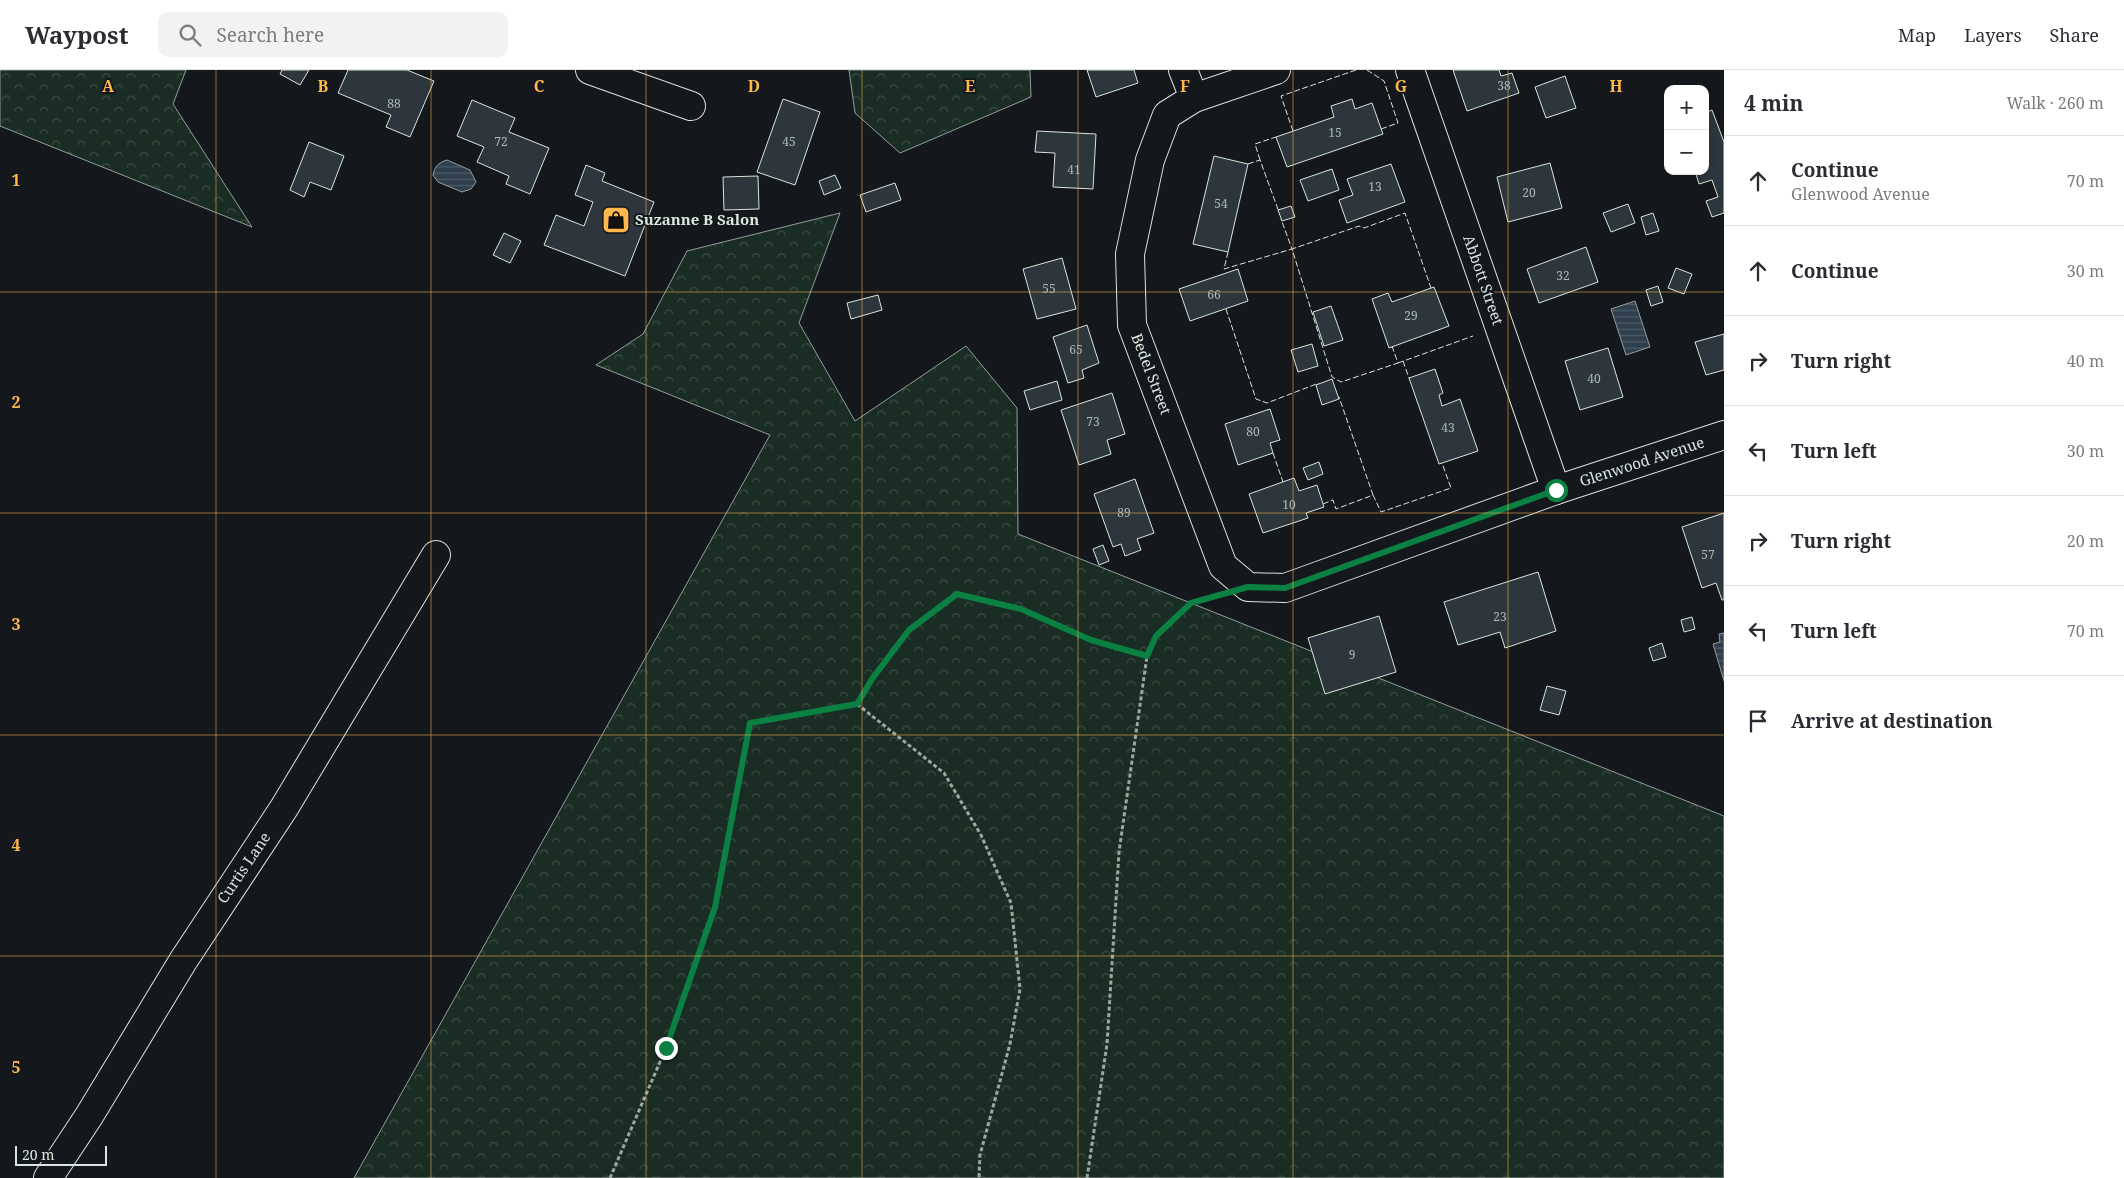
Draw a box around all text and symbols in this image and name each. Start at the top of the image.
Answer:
search box [158,12,508,57]
text: Waypost [25,18,128,51]
icon: search [176,21,204,49]
text: Search here [216,22,324,48]
text: Map [1898,23,1936,47]
text: Layers [1964,23,2022,47]
text: Share [2050,23,2099,47]
text: A [102,75,115,97]
text: B [318,75,329,97]
text: C [534,75,545,97]
text: D [748,75,760,97]
text: E [965,75,975,97]
text: F [1180,75,1190,97]
text: G [1395,75,1407,97]
text: H [1609,75,1623,97]
house number: 38 [1497,77,1511,94]
map controls [1664,85,1709,175]
button: + [1664,85,1709,130]
text: 4 min [1744,89,1803,117]
text: Walk · 260 m [2007,92,2104,114]
house number: 88 [387,95,401,112]
house number: 15 [1328,124,1342,141]
button: − [1664,130,1709,175]
house number: 72 [494,133,508,150]
house number: 45 [782,133,796,150]
text: Continue [1791,157,1879,183]
house number: 41 [1067,161,1081,178]
icon: ahead [1744,167,1772,195]
text: 1 [11,169,21,191]
text: 70 m [2067,170,2104,192]
house number: 13 [1368,178,1382,195]
text: Glenwood Avenue [1791,183,1930,205]
house number: 20 [1522,184,1536,201]
house number: 54 [1214,195,1228,212]
shop icon: Suzanne B Salon [601,205,631,235]
place label: Suzanne B Salon [635,209,759,229]
street label: Abbott Street [1459,232,1509,327]
icon: ahead [1744,257,1772,285]
text: Continue [1791,258,1879,284]
text: 30 m [2067,260,2104,282]
house number: 32 [1556,267,1570,284]
house number: 55 [1042,280,1056,297]
house number: 66 [1207,286,1221,303]
house number: 29 [1404,307,1418,324]
street label: Bedel Street [1127,330,1177,417]
house number: 65 [1069,341,1083,358]
icon: right [1744,347,1772,375]
text: Turn right [1791,348,1891,374]
text: 40 m [2067,350,2104,372]
house number: 40 [1587,370,1601,387]
text: 2 [11,391,21,413]
house number: 73 [1086,413,1100,430]
house number: 43 [1441,419,1455,436]
house number: 80 [1246,423,1260,440]
street label: Glenwood Avenue [1577,431,1707,491]
icon: left [1744,437,1772,465]
text: Turn left [1791,438,1877,464]
text: 30 m [2067,440,2104,462]
route start [1545,479,1568,502]
house number: 10 [1282,496,1296,513]
house number: 89 [1117,504,1131,521]
icon: right [1744,527,1772,555]
text: Turn right [1791,528,1891,554]
text: 20 m [2067,530,2104,552]
house number: 57 [1701,546,1715,563]
house number: 23 [1493,608,1507,625]
text: 3 [11,613,21,635]
icon: left [1744,617,1772,645]
text: Turn left [1791,618,1877,644]
text: 70 m [2067,620,2104,642]
house number: 9 [1349,646,1355,663]
icon: arrive [1744,707,1772,735]
text: Arrive at destination [1791,708,1993,734]
street label: Curtis Lane [212,828,274,907]
text: 4 [11,834,21,856]
route end [655,1037,678,1060]
text: 5 [11,1056,21,1078]
scale bar [15,1143,108,1166]
text: 20 m [22,1145,55,1164]

